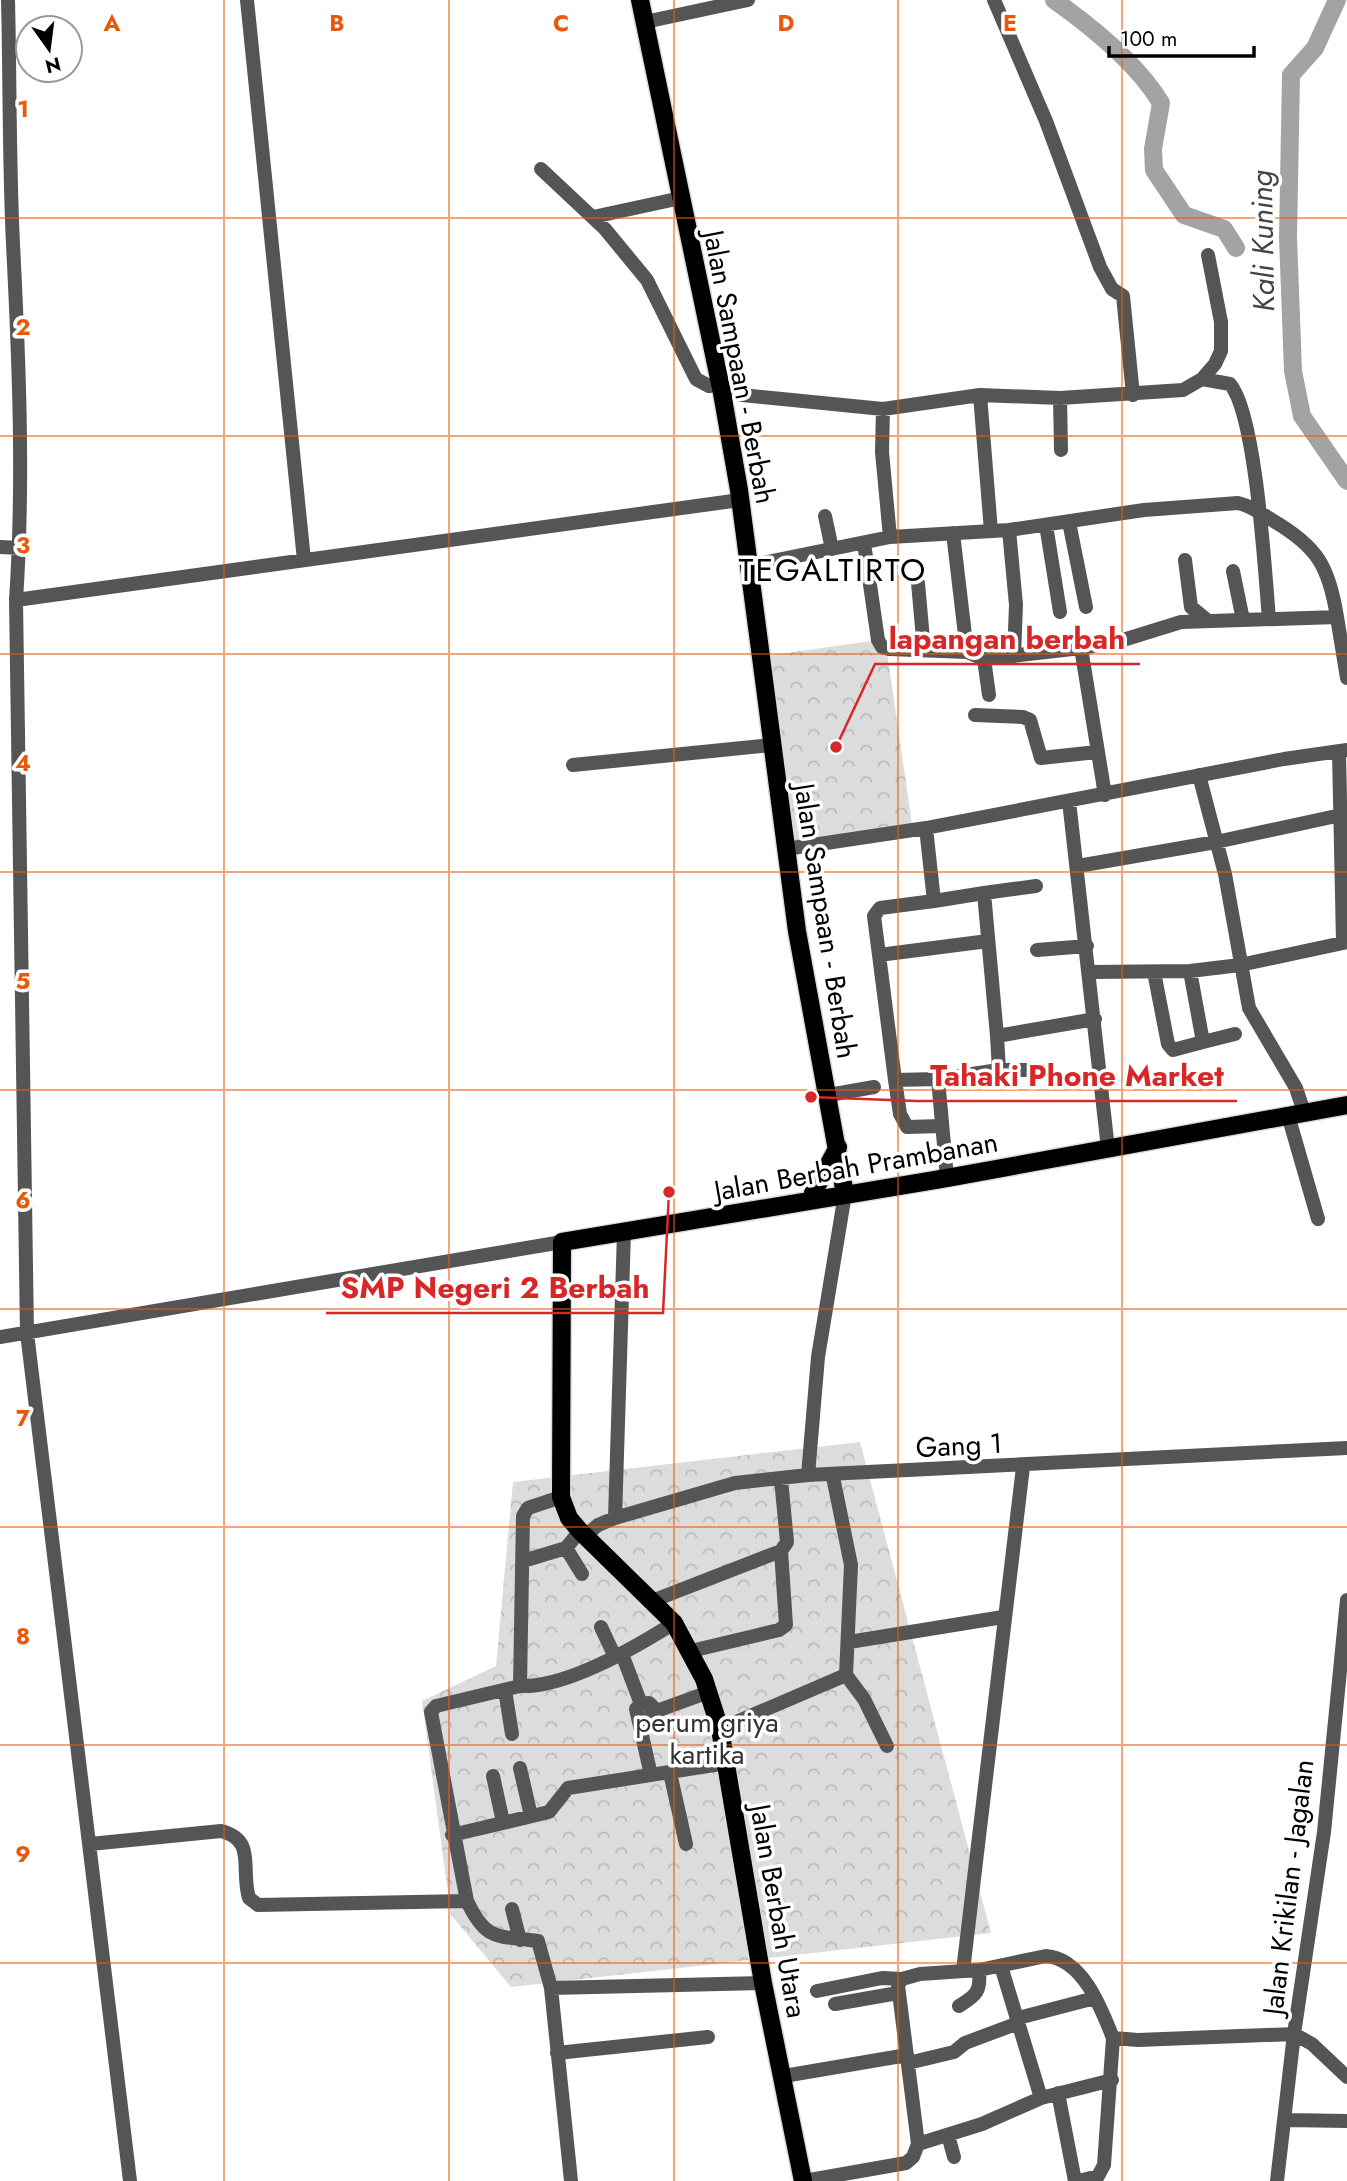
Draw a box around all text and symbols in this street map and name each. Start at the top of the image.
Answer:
text: A [103,6,121,40]
text: B [329,6,345,40]
text: C [553,6,569,40]
text: D [778,6,795,40]
text: E [1003,6,1017,40]
north arrow [14,14,84,84]
scale bar [1109,14,1254,58]
text: 100 m [1120,24,1177,54]
text: N [42,50,64,80]
text: 1 [17,92,29,126]
water label: Kali Kuning [1240,169,1285,312]
street label: Jalan Sampaan - Berbah [692,223,786,507]
text: 2 [15,310,31,344]
text: 3 [16,528,30,562]
district label: TEGALTIRTO [739,547,927,593]
callout: lapangan berbah [875,613,1140,664]
text: lapangan berbah [889,617,1125,660]
text: 4 [15,746,31,780]
street label: Jalan Sampaan - Berbah [783,777,867,1062]
text: 5 [16,964,30,998]
callout: Tahaki Phone Market [916,1050,1237,1101]
text: Tahaki Phone Market [930,1054,1224,1097]
street label: Jalan Berbah Prambanan [707,1121,1001,1212]
text: 6 [15,1183,31,1217]
callout: SMP Negeri 2 Berbah [326,1262,663,1313]
text: SMP Negeri 2 Berbah [340,1266,650,1309]
text: 7 [16,1401,30,1435]
street label: Gang 1 [915,1423,1003,1468]
text: 8 [16,1619,30,1653]
park label: perum griya kartika [635,1702,779,1775]
street label: Jalan Krikilan - Jagalan [1252,1757,1325,2021]
street label: Jalan Berbah Utara [739,1797,817,2021]
text: 9 [15,1837,31,1871]

